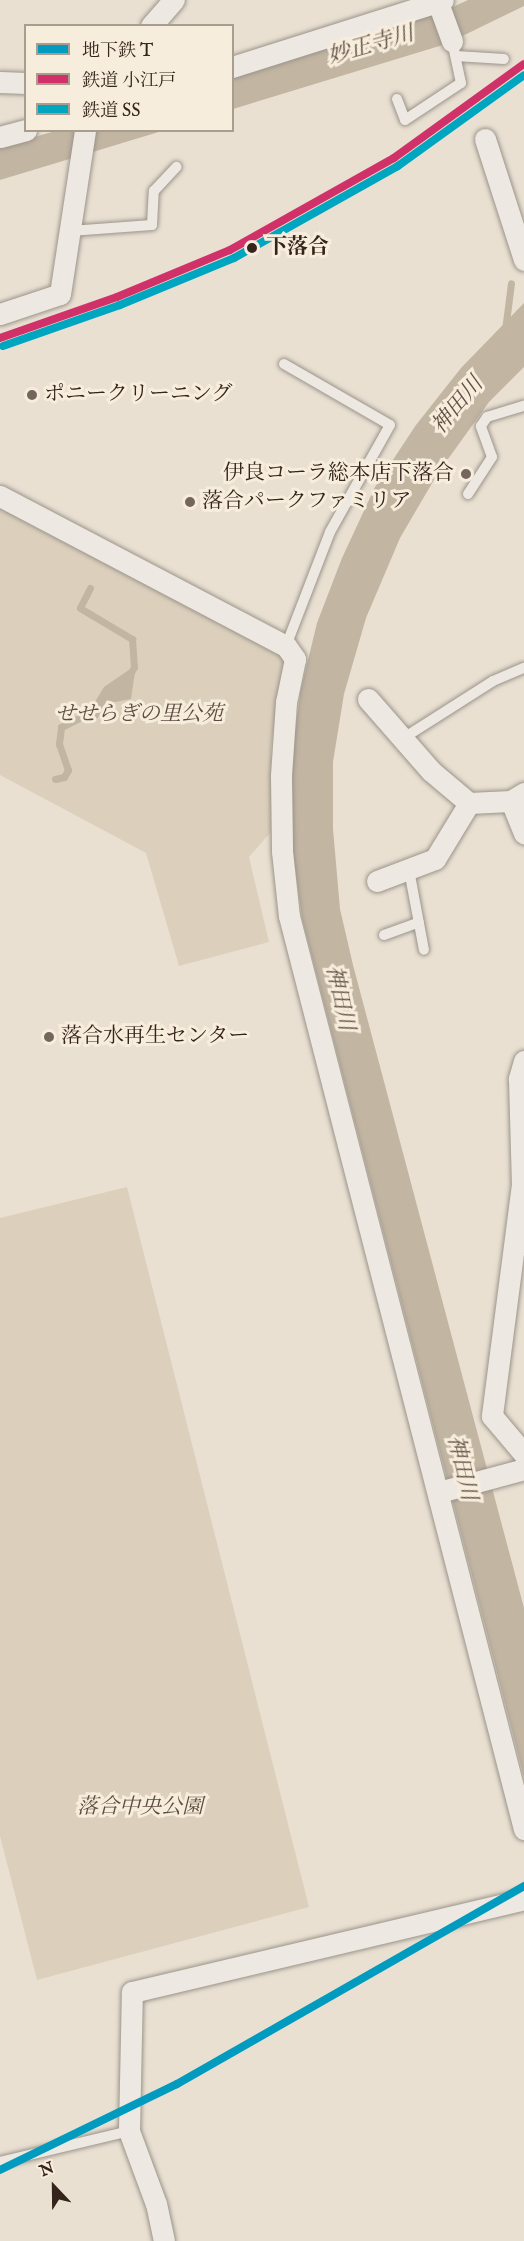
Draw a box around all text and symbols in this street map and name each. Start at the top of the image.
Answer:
water label: 妙正寺川 [325,21,417,71]
legend [24,24,234,132]
text: 地下鉄 T [82,40,153,63]
text: 鉄道 小江戸 [82,70,176,93]
text: 鉄道 SS [82,100,140,123]
place label: 下落合 [266,235,329,261]
marker: 下落合 [243,239,261,257]
water label: 神田川 [427,372,489,440]
place label: ポニークリーニング [44,382,233,408]
marker: ポニークリーニング [25,388,39,402]
place label: 伊良コーラ総本店下落合 [223,461,454,487]
marker: 伊良コーラ総本店下落合 [459,467,473,481]
place label: 落合パークファミリア [202,489,412,515]
marker: 落合パークファミリア [183,495,197,509]
park label: せせらぎの里公苑 [55,702,223,728]
water label: 神田川 [319,963,359,1033]
place label: 落合水再生センター [61,1024,250,1050]
marker: 落合水再生センター [42,1030,56,1044]
water label: 神田川 [441,1433,481,1503]
park label: 落合中央公園 [77,1795,203,1821]
north arrow [24,2157,84,2217]
text: N [37,2158,57,2182]

